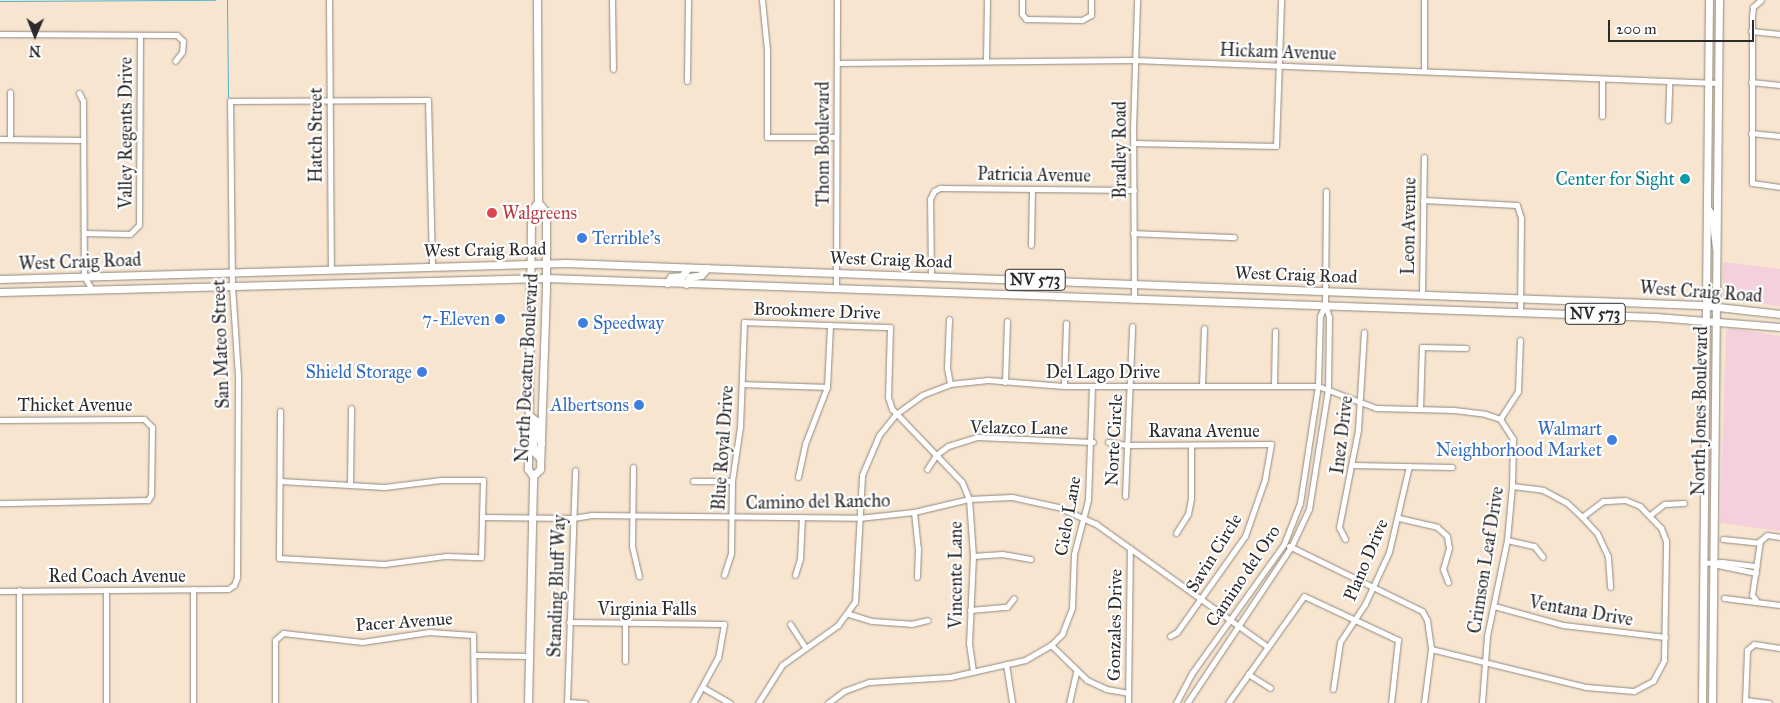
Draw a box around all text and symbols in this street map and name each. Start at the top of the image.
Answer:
north arrow [10,10,60,60]
scale bar [1610,10,1756,42]
text: 200 m [1616,20,1657,38]
street label: Hickam Avenue [1219,39,1337,65]
text: N [29,42,41,59]
street label: Valley Regents Drive [115,57,137,209]
street label: Thom Boulevard [812,81,834,207]
street label: Hatch Street [305,87,327,183]
street label: Bradley Road [1109,101,1131,199]
street label: Patricia Avenue [977,163,1091,187]
place label: Center for Sight [1555,168,1675,190]
marker: Center for Sight [1679,173,1691,185]
street label: Leon Avenue [1397,177,1421,275]
place label: Walgreens [502,202,577,224]
marker: Walgreens [486,207,498,219]
place label: Terrible's [592,227,661,249]
marker: Terrible's [576,232,588,244]
street label: West Craig Road [423,238,547,262]
street label: West Craig Road [829,247,953,273]
street label: West Craig Road [18,249,142,275]
street label: West Craig Road [1234,262,1358,288]
road number: NV 573 [1004,266,1066,294]
street label: North Decatur Boulevard [511,273,543,463]
street label: West Craig Road [1639,277,1763,307]
street label: San Mateo Street [208,279,234,409]
street label: Brookmere Drive [753,298,881,324]
road number: NV 573 [1564,300,1626,328]
place label: 7-Eleven [422,308,490,330]
place label: Speedway [593,312,664,334]
marker: 7-Eleven [494,313,506,325]
marker: Speedway [577,317,589,329]
street label: North Jones Boulevard [1688,326,1712,496]
place label: Shield Storage [305,361,412,383]
street label: Del Lago Drive [1046,361,1160,383]
marker: Shield Storage [416,366,428,378]
street label: Blue Royal Drive [708,385,738,511]
street label: Norte Circle [1101,393,1127,487]
street label: Thicket Avenue [18,394,132,416]
place label: Albertsons [551,394,629,416]
street label: Inez Drive [1326,395,1358,475]
marker: Albertsons [633,399,645,411]
street label: Velazco Lane [970,416,1068,440]
place label: Walmart Neighborhood Market [1436,419,1602,462]
street label: Ravana Avenue [1148,420,1260,442]
marker: Walmart Neighborhood Market [1606,434,1618,446]
street label: Cielo Lane [1050,474,1086,558]
street label: Crimson Leaf Drive [1464,485,1508,635]
street label: Camino del Rancho [745,490,891,514]
street label: Savin Circle [1181,510,1247,596]
street label: Standing Bluff Way [544,514,570,658]
street label: Plano Drive [1339,516,1393,604]
street label: Vincente Lane [945,521,967,629]
street label: Camino del Oro [1201,521,1285,631]
street label: Red Coach Avenue [48,565,186,587]
street label: Gonzales Drive [1103,569,1127,681]
street label: Ventana Drive [1527,591,1635,631]
street label: Virginia Falls [598,598,696,620]
street label: Pacer Avenue [355,608,453,636]

